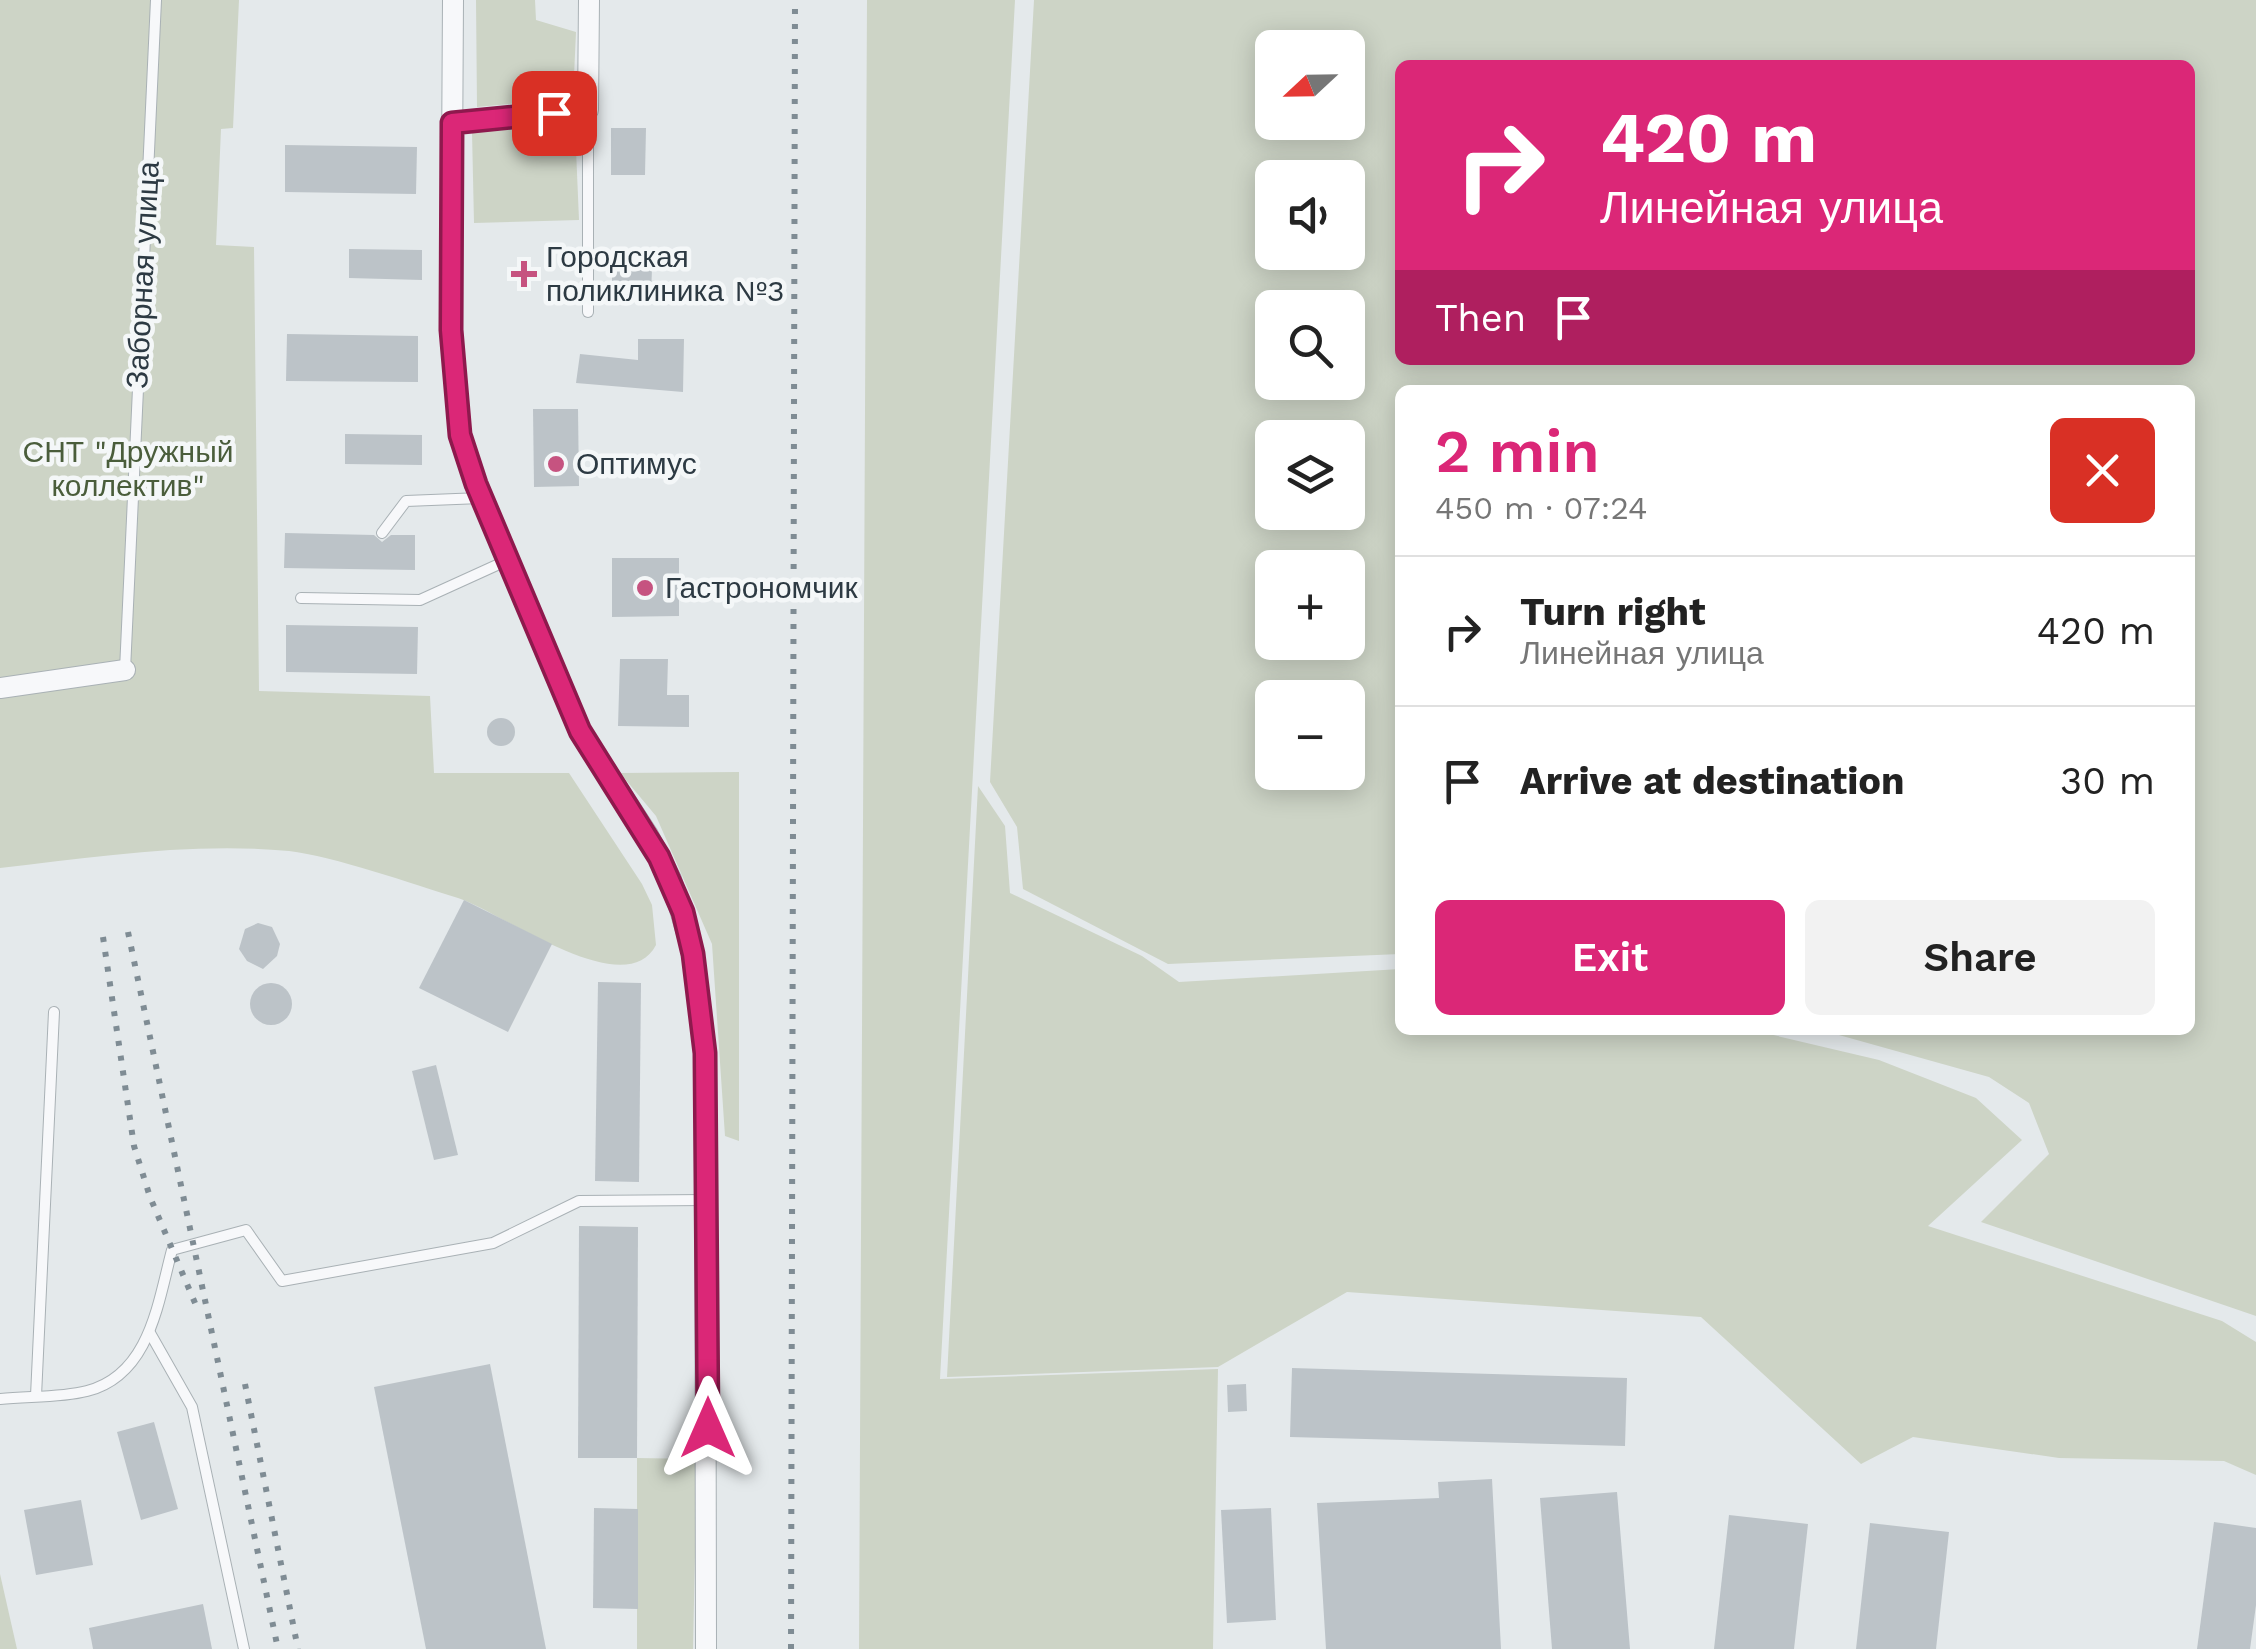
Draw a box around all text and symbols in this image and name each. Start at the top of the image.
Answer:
north arrow [1255,30,1365,140]
map controls [1255,30,1365,790]
pin [512,71,597,156]
icon: arrive [527,86,582,141]
text: 420 m [1600,97,1817,179]
icon: right [1435,100,1565,230]
street label: Заборная улица [119,160,166,390]
button: sound [1255,160,1365,270]
text: Линейная улица [1600,181,1943,234]
place label: Городская поликлиника №3 [546,239,785,308]
marker: Городская поликлиника №3 [511,261,537,287]
button: search [1255,290,1365,400]
icon: arrive [1546,290,1601,345]
text: Then [1435,296,1526,340]
text: 2 min [1435,416,1600,487]
button: close [2050,418,2155,523]
button: layers [1255,420,1365,530]
park label: СНТ "Дружный коллектив" [23,434,233,503]
place label: Оптимус [576,446,697,481]
marker: Оптимус [545,453,567,475]
text: 450 m · 07:24 [1435,489,1647,527]
button: + [1255,550,1365,660]
place label: Гастрономчик [665,570,859,605]
marker: Гастрономчик [634,577,656,599]
text: Turn right [1520,590,1706,634]
icon: right [1435,604,1490,659]
text: 420 m [2037,609,2155,653]
text: Линейная улица [1520,634,1764,672]
button: − [1255,680,1365,790]
icon: arrive [1435,754,1490,809]
text: Arrive at destination [1520,759,1905,803]
text: 30 m [2060,759,2155,803]
button: Exit [1435,900,1785,1015]
button: Share [1805,900,2155,1015]
position arrow [656,1376,760,1480]

